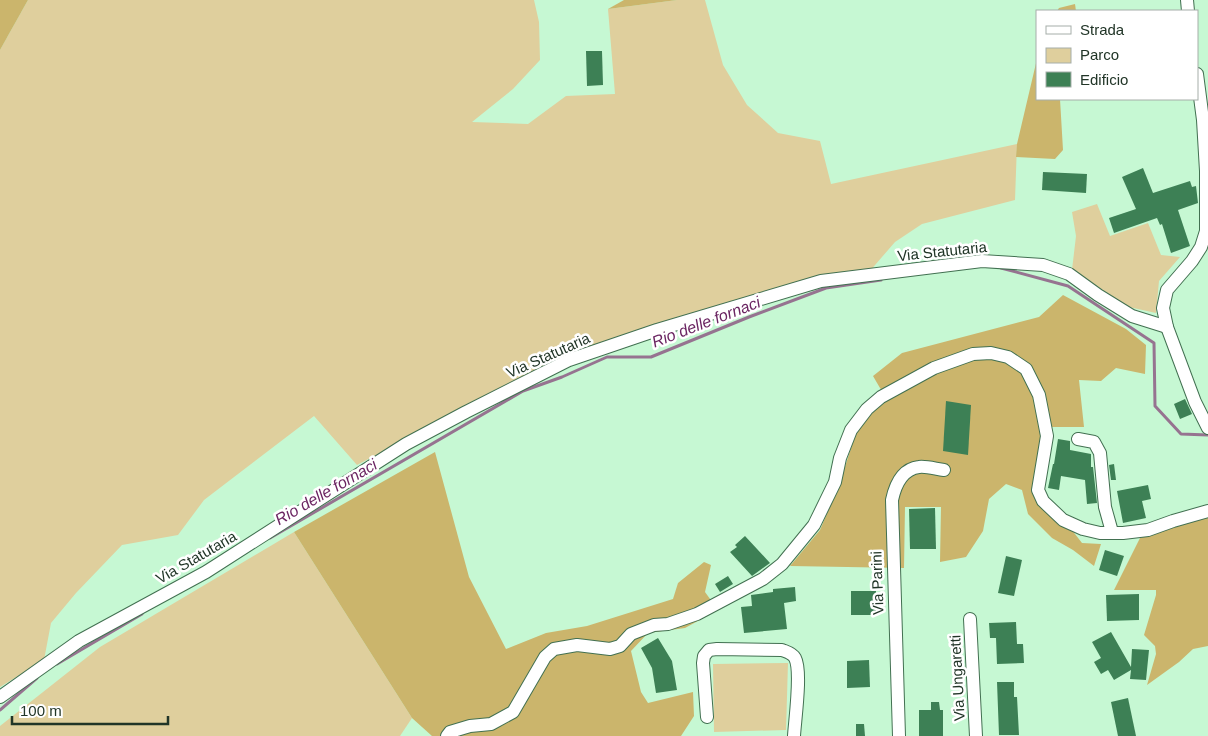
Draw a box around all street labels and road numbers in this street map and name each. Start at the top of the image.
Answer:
street label: Via Statutaria [896,238,988,264]
street label: Via Statutaria [504,329,593,381]
street label: Via Statutaria [153,527,240,587]
street label: Via Parini [867,551,887,615]
street label: Via Ungaretti [946,634,968,722]

